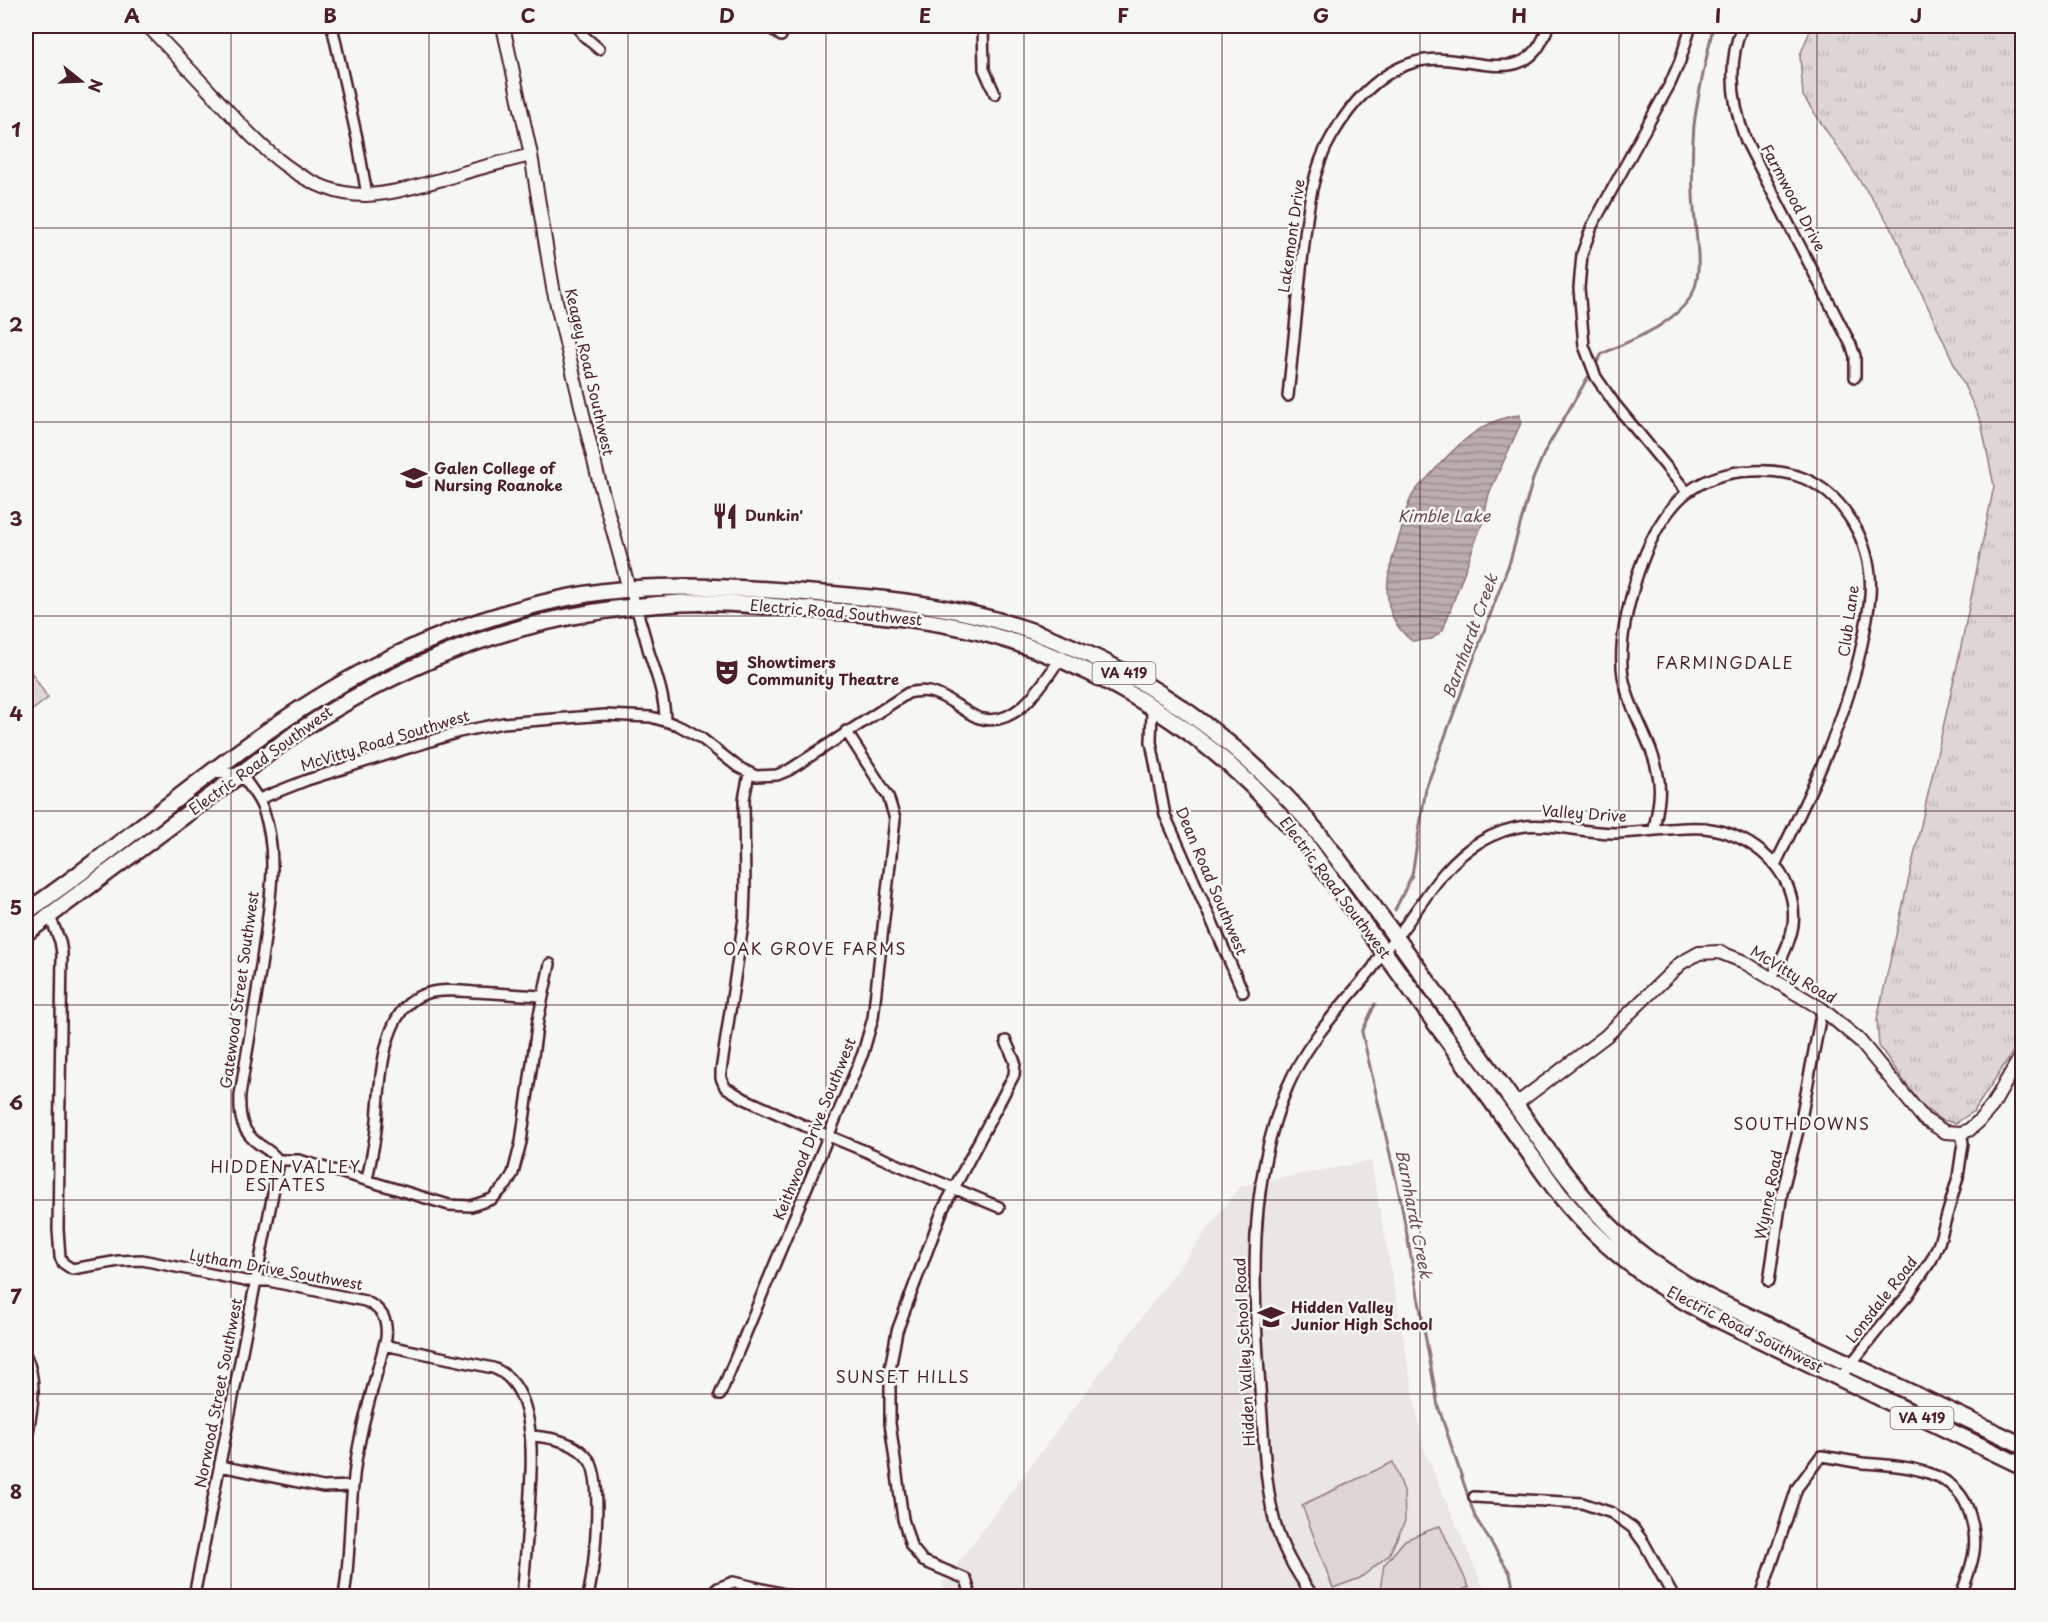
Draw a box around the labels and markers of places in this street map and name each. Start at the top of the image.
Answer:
place label: Galen College of Nursing Roanoke [434,456,563,496]
school or university icon: Galen College of Nursing Roanoke [399,463,429,493]
restaurant icon: Dunkin' [710,501,740,531]
place label: Dunkin' [745,503,803,526]
place label: Showtimers Community Theatre [747,650,899,690]
theatre icon: Showtimers Community Theatre [712,657,742,687]
place label: Hidden Valley Junior High School [1291,1295,1432,1335]
school or university icon: Hidden Valley Junior High School [1256,1302,1286,1332]

